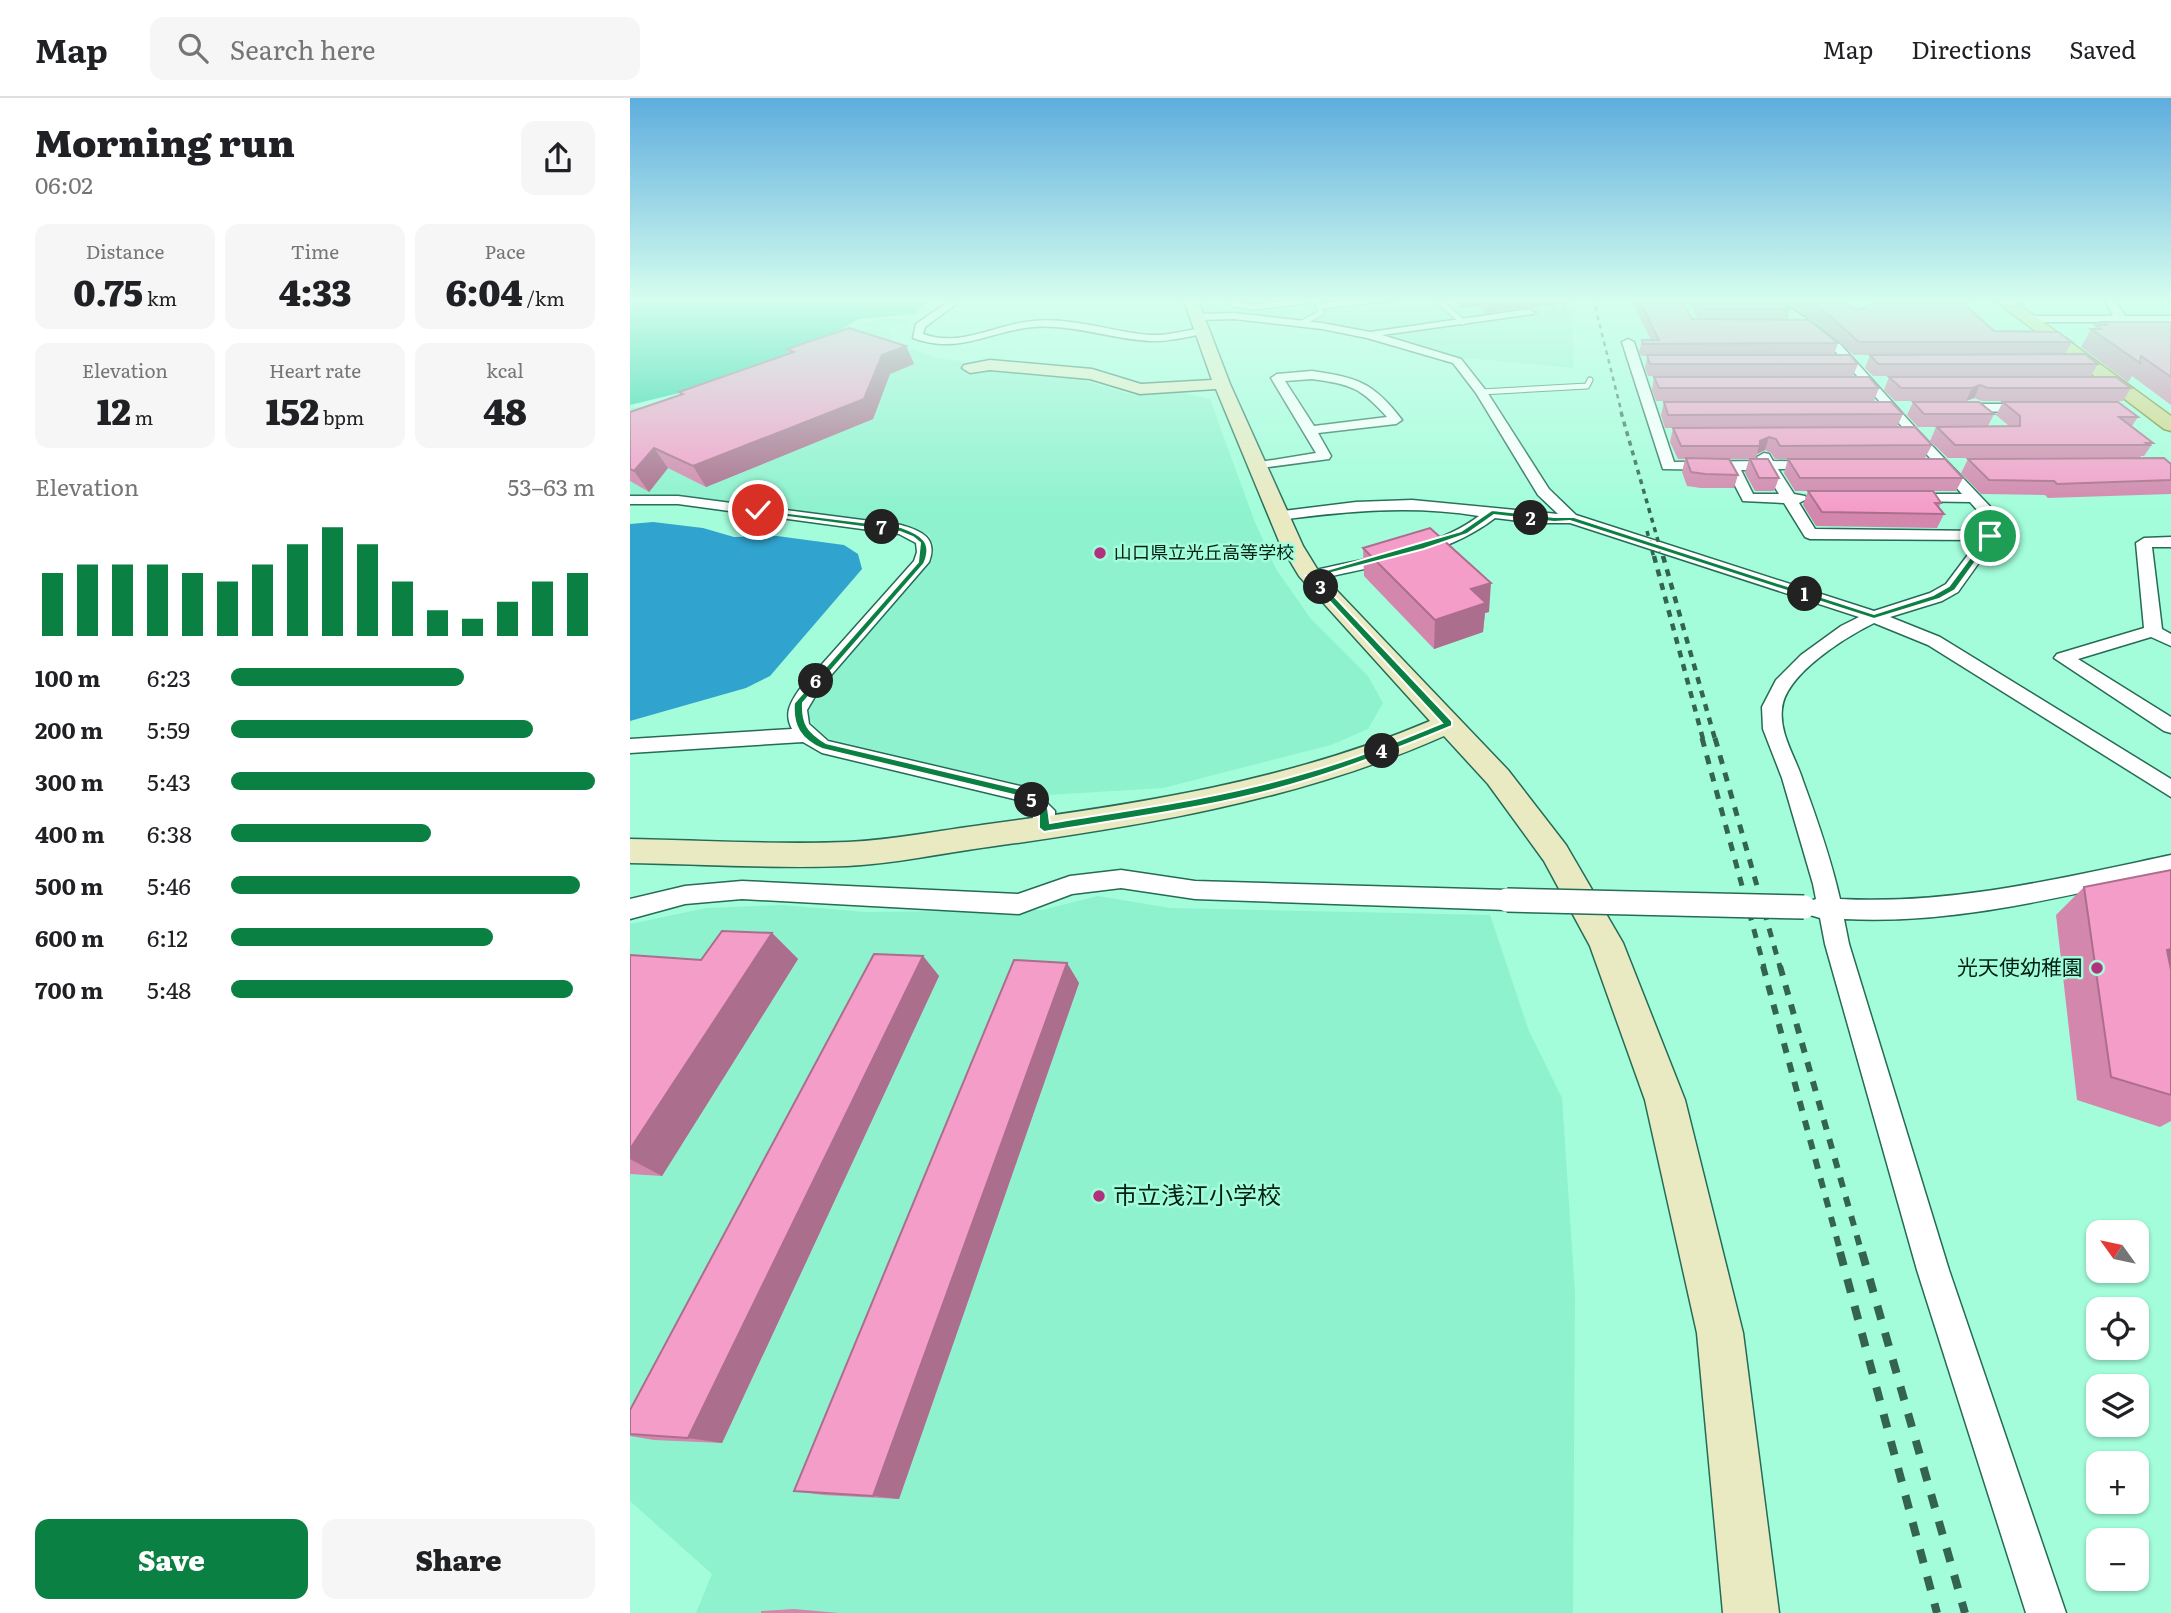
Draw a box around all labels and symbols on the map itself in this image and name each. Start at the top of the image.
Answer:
pin [728,480,788,540]
pin: 2 [1514,500,1548,536]
pin [1960,506,2020,566]
pin: 7 [864,510,900,544]
place label: 山口県立光丘高等学校 [1114,538,1294,565]
marker: 山口県立光丘高等学校 [1092,545,1108,561]
pin: 3 [1304,570,1338,604]
pin: 1 [1788,576,1822,612]
pin: 6 [798,664,834,698]
pin: 4 [1364,734,1400,768]
pin: 5 [1014,782,1050,818]
place label: 光天使幼稚園 [1957,950,2083,981]
marker: 光天使幼稚園 [2089,960,2105,976]
place label: 市立浅江小学校 [1113,1176,1281,1211]
marker: 市立浅江小学校 [1091,1188,1107,1204]
north arrow [2086,1220,2149,1283]

